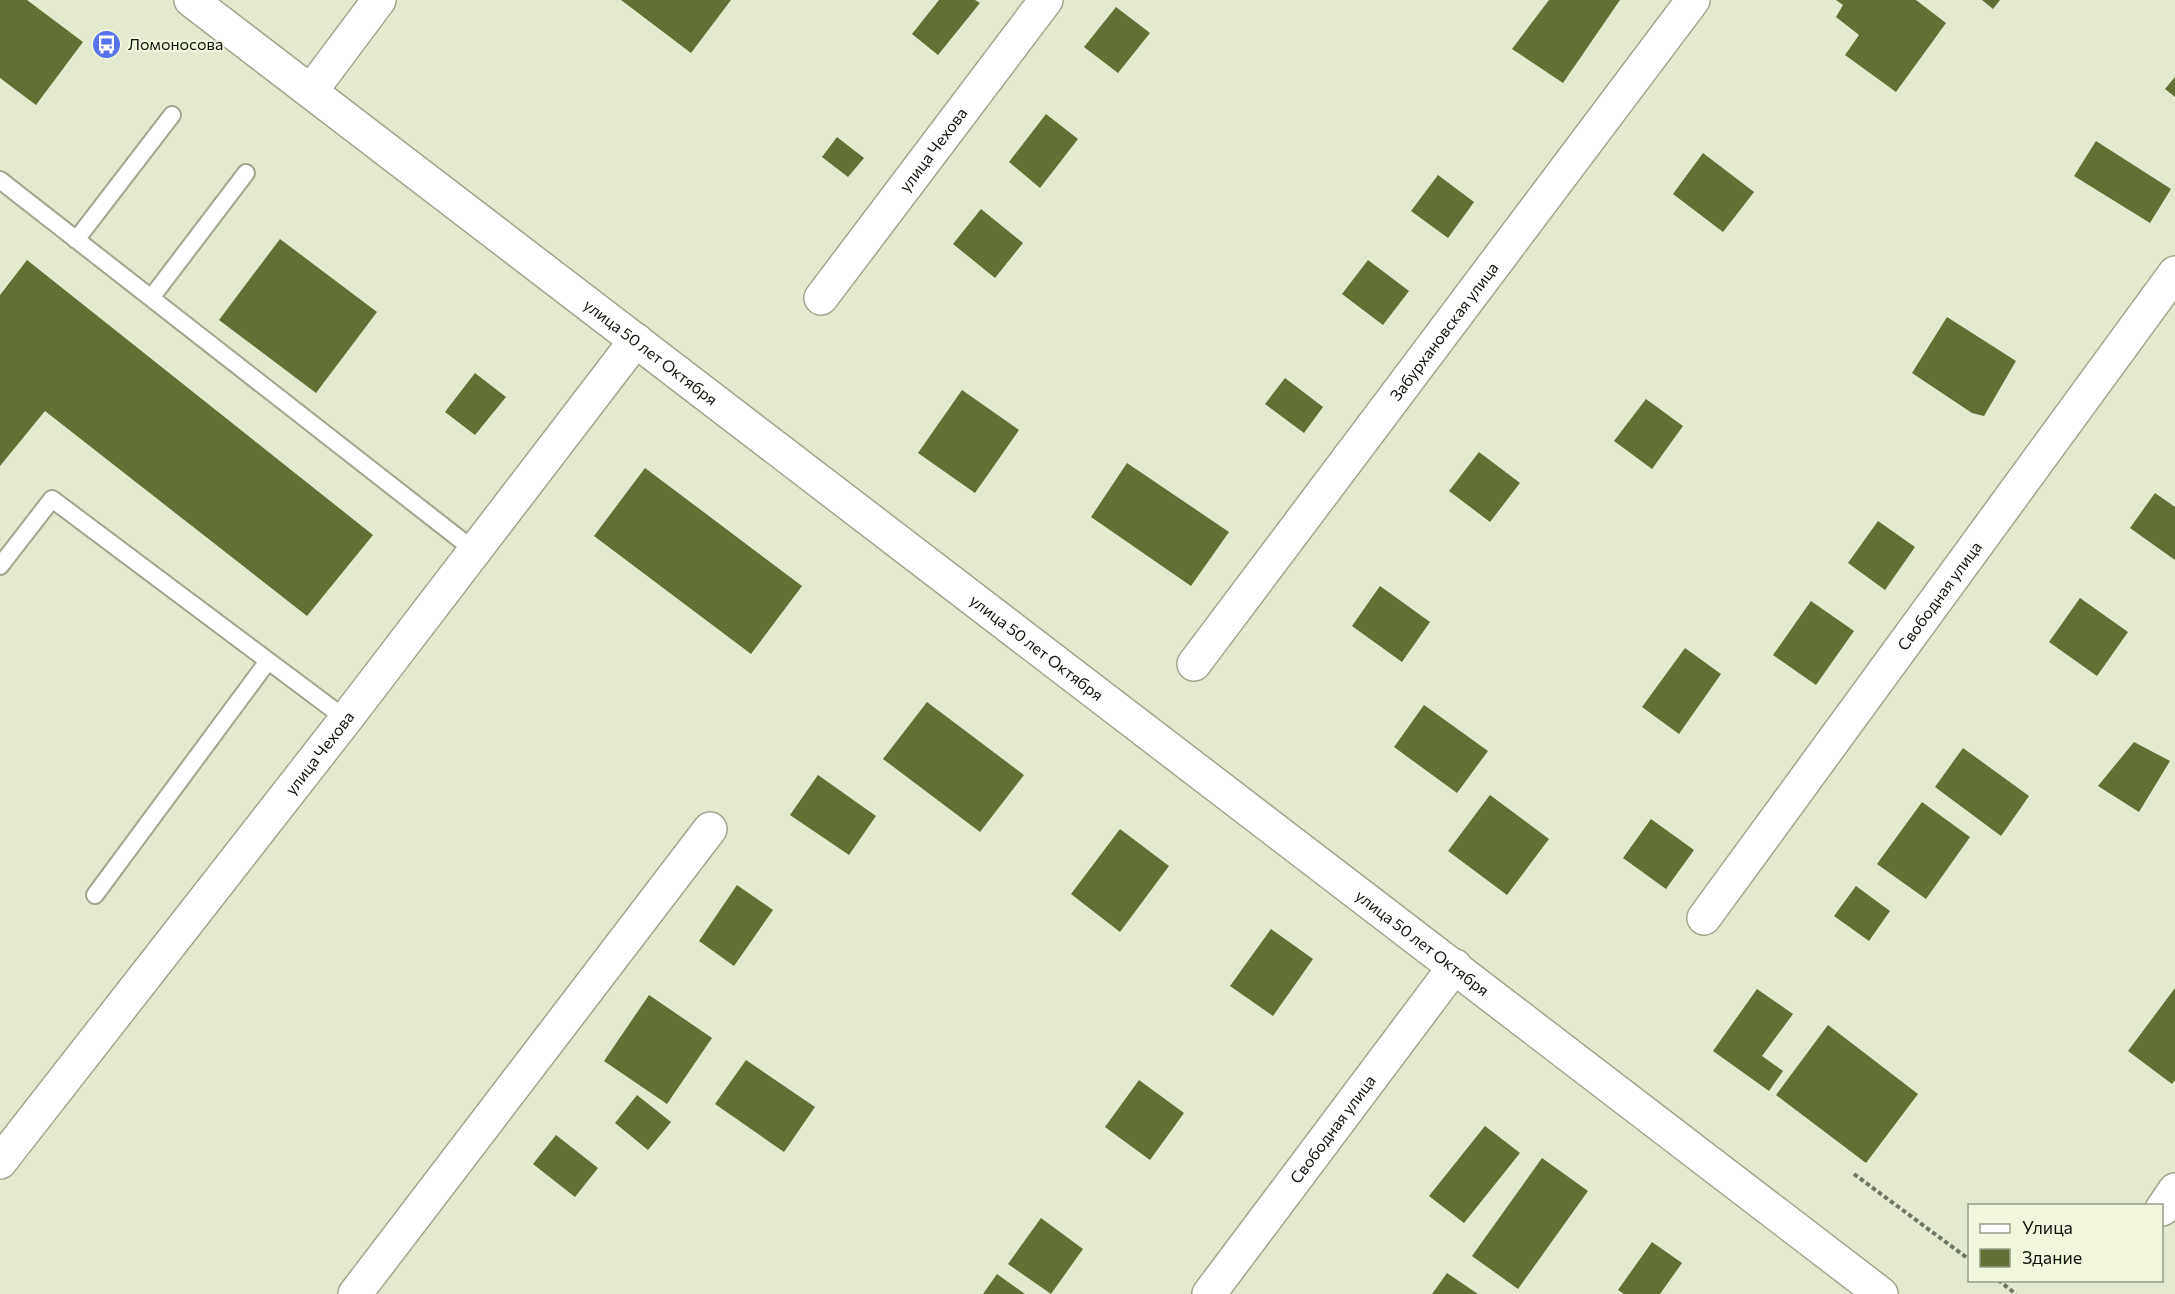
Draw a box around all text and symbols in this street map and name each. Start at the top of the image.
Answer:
bus stop icon: Ломоносова [91,28,123,60]
place label: Ломоносова [128,34,223,53]
street label: улица Чехова [895,103,971,195]
street label: Забурхановская улица [1385,258,1502,404]
street label: улица 50 лет Октября [581,295,722,409]
street label: Свободная улица [1893,537,1985,654]
street label: улица 50 лет Октября [966,590,1107,704]
street label: улица Чехова [281,707,358,798]
street label: улица 50 лет Октября [1352,885,1493,1000]
street label: Свободная улица [1286,1071,1379,1187]
legend [1968,1204,2163,1282]
text: Улица [2022,1216,2073,1238]
text: Здание [2022,1246,2082,1268]

